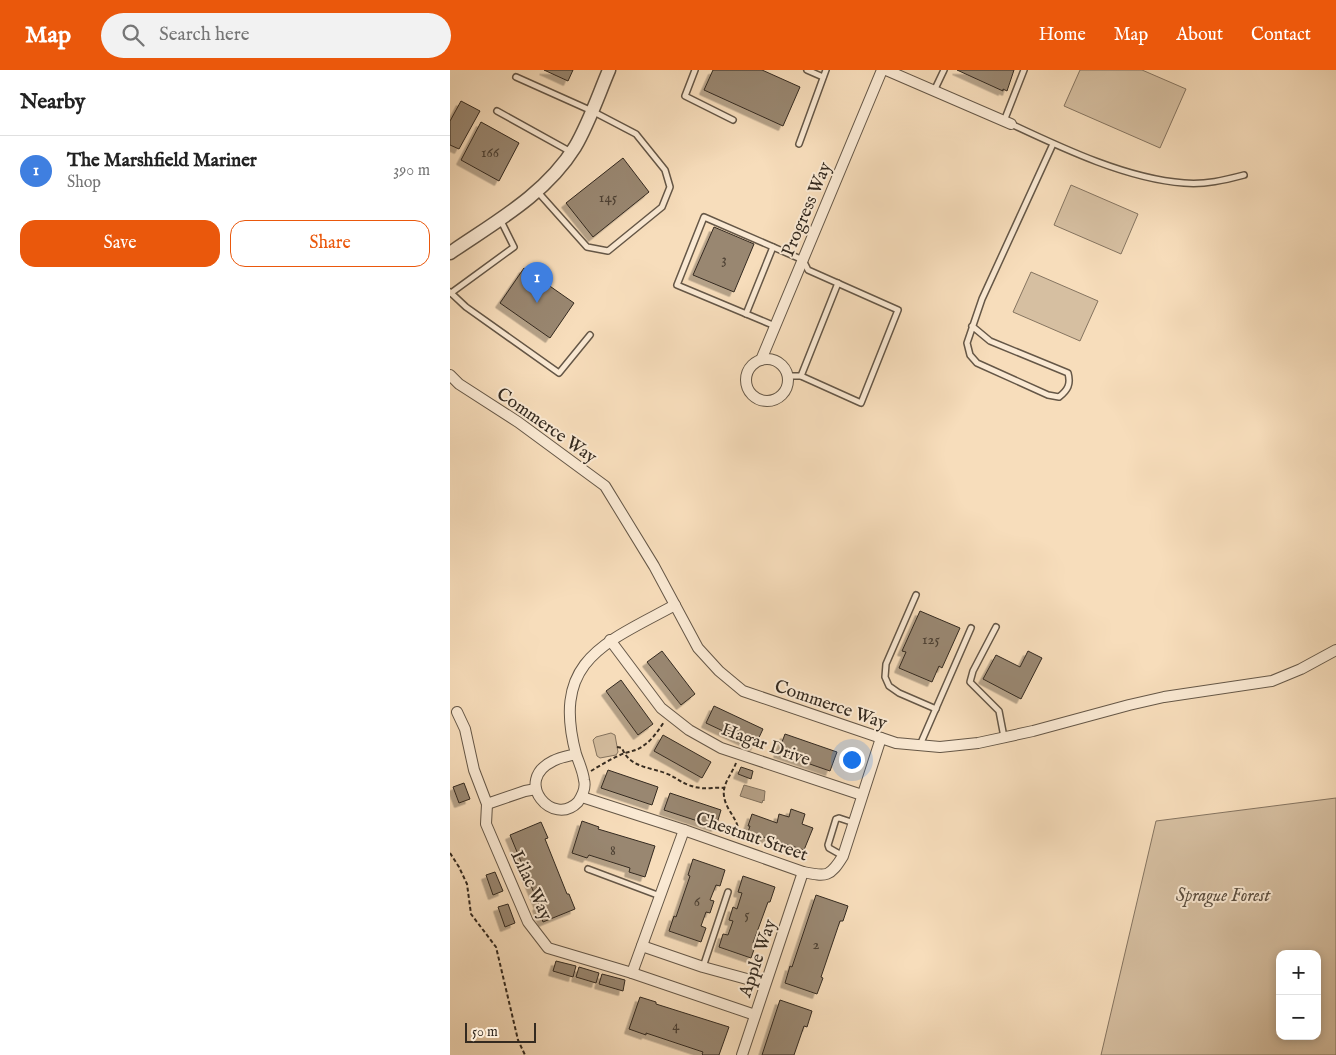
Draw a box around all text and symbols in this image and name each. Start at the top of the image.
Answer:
search box [101,13,451,58]
text: Map [25,20,71,51]
icon: search [119,21,147,49]
text: Search here [159,23,250,47]
text: Home [1039,24,1086,47]
text: Map [1114,24,1148,47]
text: About [1176,24,1223,47]
text: Contact [1251,24,1311,47]
text: Nearby [20,89,85,116]
house number: 166 [481,143,500,162]
text: The Marshfield Mariner [67,149,257,173]
street label: Progress Way [777,159,838,260]
text: 1 [33,161,39,181]
text: 390 m [393,161,430,181]
text: Shop [67,173,101,193]
house number: 145 [599,188,618,207]
button: Save [20,220,220,267]
button: Share [230,220,430,267]
house number: 3 [721,250,727,269]
pin: 1 [521,262,553,303]
street label: Commerce Way [491,383,601,469]
house number: 125 [922,630,941,649]
street label: Commerce Way [771,675,890,735]
street label: Hagar Drive [718,719,813,772]
your location [839,747,865,773]
street label: Chestnut Street [693,808,810,867]
house number: 8 [610,841,616,860]
street label: Lilac Way [504,847,557,924]
park label: Sprague Forest [1176,885,1271,908]
house number: 6 [694,892,701,911]
house number: 5 [744,905,750,924]
street label: Apple Way [734,916,783,1002]
house number: 2 [812,935,820,954]
map controls [1276,950,1321,1040]
button: + [1276,950,1321,995]
button: − [1276,995,1321,1040]
house number: 4 [672,1016,680,1035]
scale bar [465,1020,536,1043]
text: 50 m [472,1023,498,1041]

